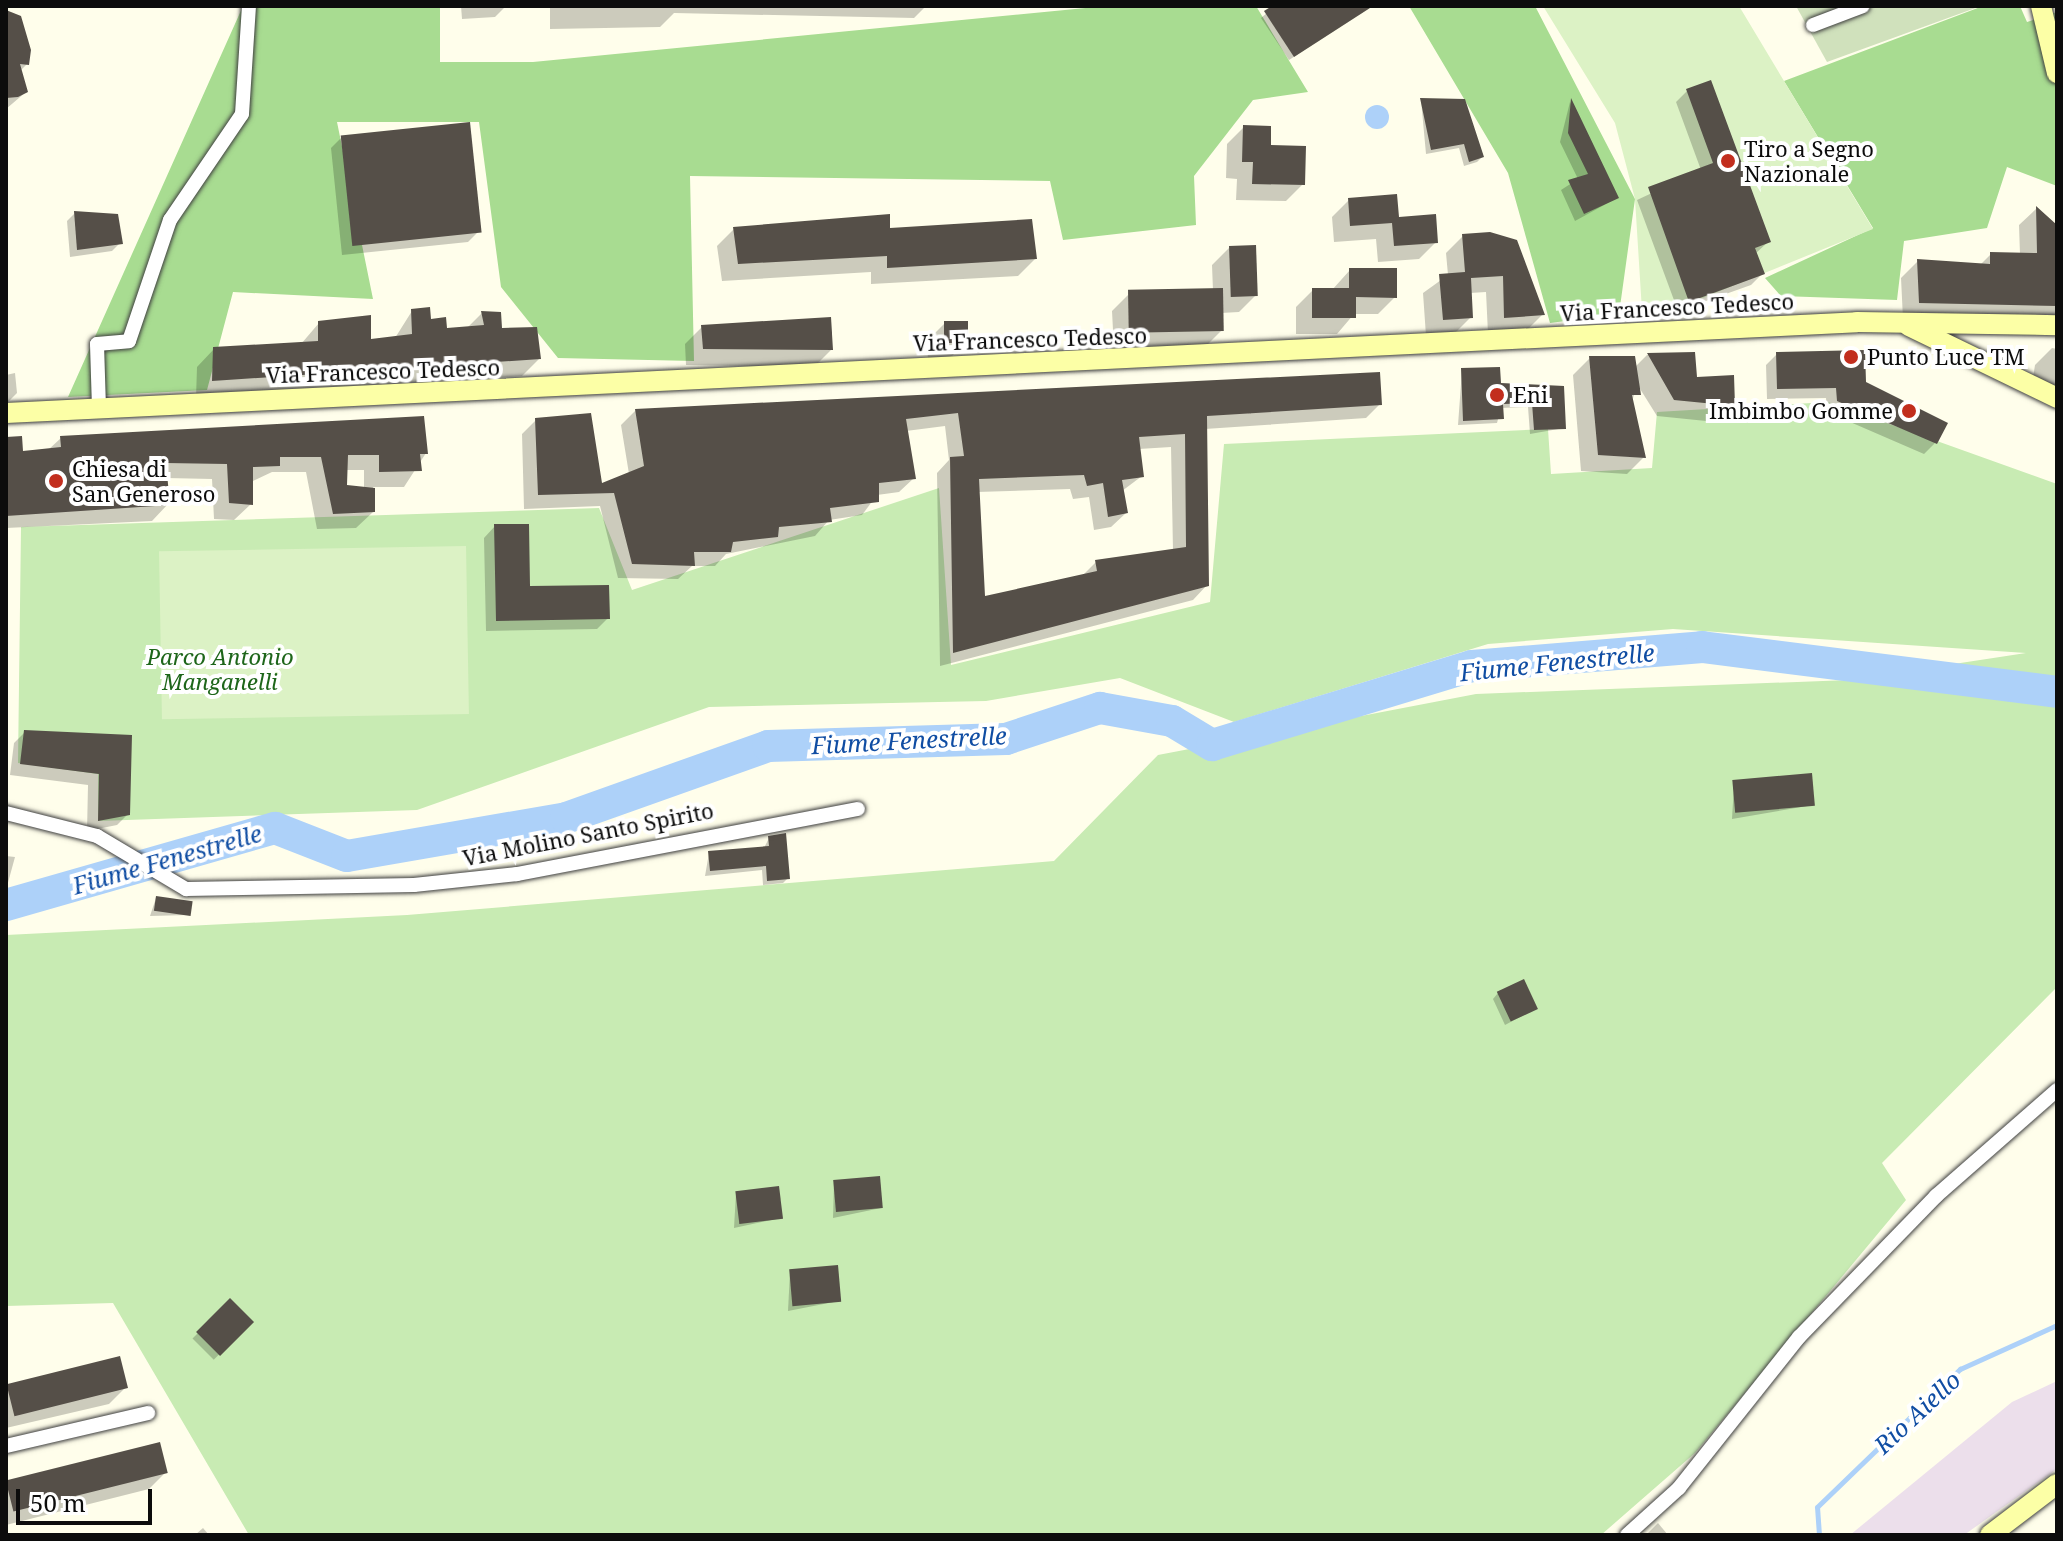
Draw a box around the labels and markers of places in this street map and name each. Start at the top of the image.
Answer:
place label: Tiro a Segno Nazionale [1744,135,1874,186]
marker: Tiro a Segno Nazionale [1719,152,1737,170]
place label: Punto Luce TM [1867,344,2025,370]
marker: Punto Luce TM [1842,348,1860,366]
place label: Eni [1513,382,1548,408]
marker: Eni [1488,386,1506,404]
place label: Imbimbo Gomme [1709,398,1893,424]
marker: Imbimbo Gomme [1900,402,1918,420]
place label: Chiesa di San Generoso [72,455,215,506]
marker: Chiesa di San Generoso [47,472,65,490]

